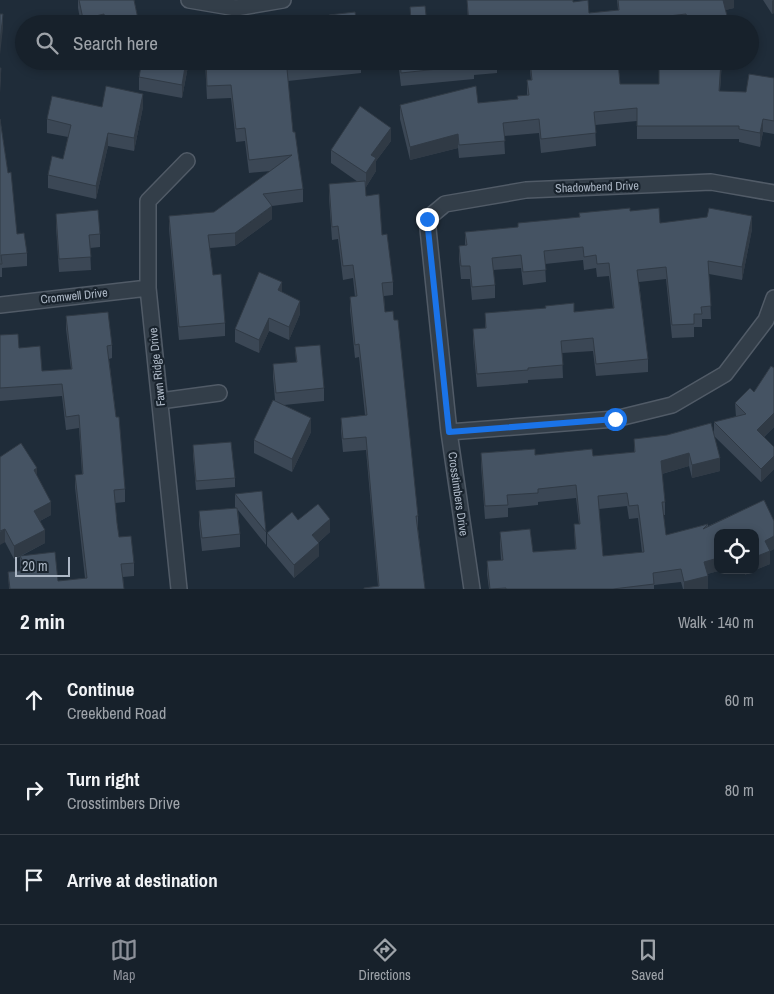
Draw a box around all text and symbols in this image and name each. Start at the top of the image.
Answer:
search box [15,15,759,70]
icon: search [33,29,61,57]
text: Search here [73,30,158,56]
street label: Shadowbend Drive [555,178,639,196]
route end [416,208,439,231]
street label: Cromwell Drive [40,285,108,307]
street label: Fawn Ridge Drive [145,327,169,407]
route start [604,408,627,431]
street label: Crosstimbers Drive [444,451,472,537]
map controls [714,529,759,574]
button: locate [714,529,759,574]
scale bar [15,554,70,577]
text: 20 m [22,557,48,575]
text: 2 min [20,607,65,636]
text: Walk · 140 m [678,611,754,633]
text: Continue [67,676,135,702]
icon: ahead [20,686,48,714]
text: 60 m [725,689,754,711]
text: Creekbend Road [67,702,166,724]
text: Turn right [67,766,139,792]
icon: right [20,776,48,804]
text: 80 m [725,779,754,801]
text: Crosstimbers Drive [67,792,180,814]
icon: arrive [20,866,48,894]
text: Arrive at destination [67,867,218,893]
tab: Map [110,936,138,984]
tab: Directions [359,936,411,984]
tab: Saved [631,936,664,984]

